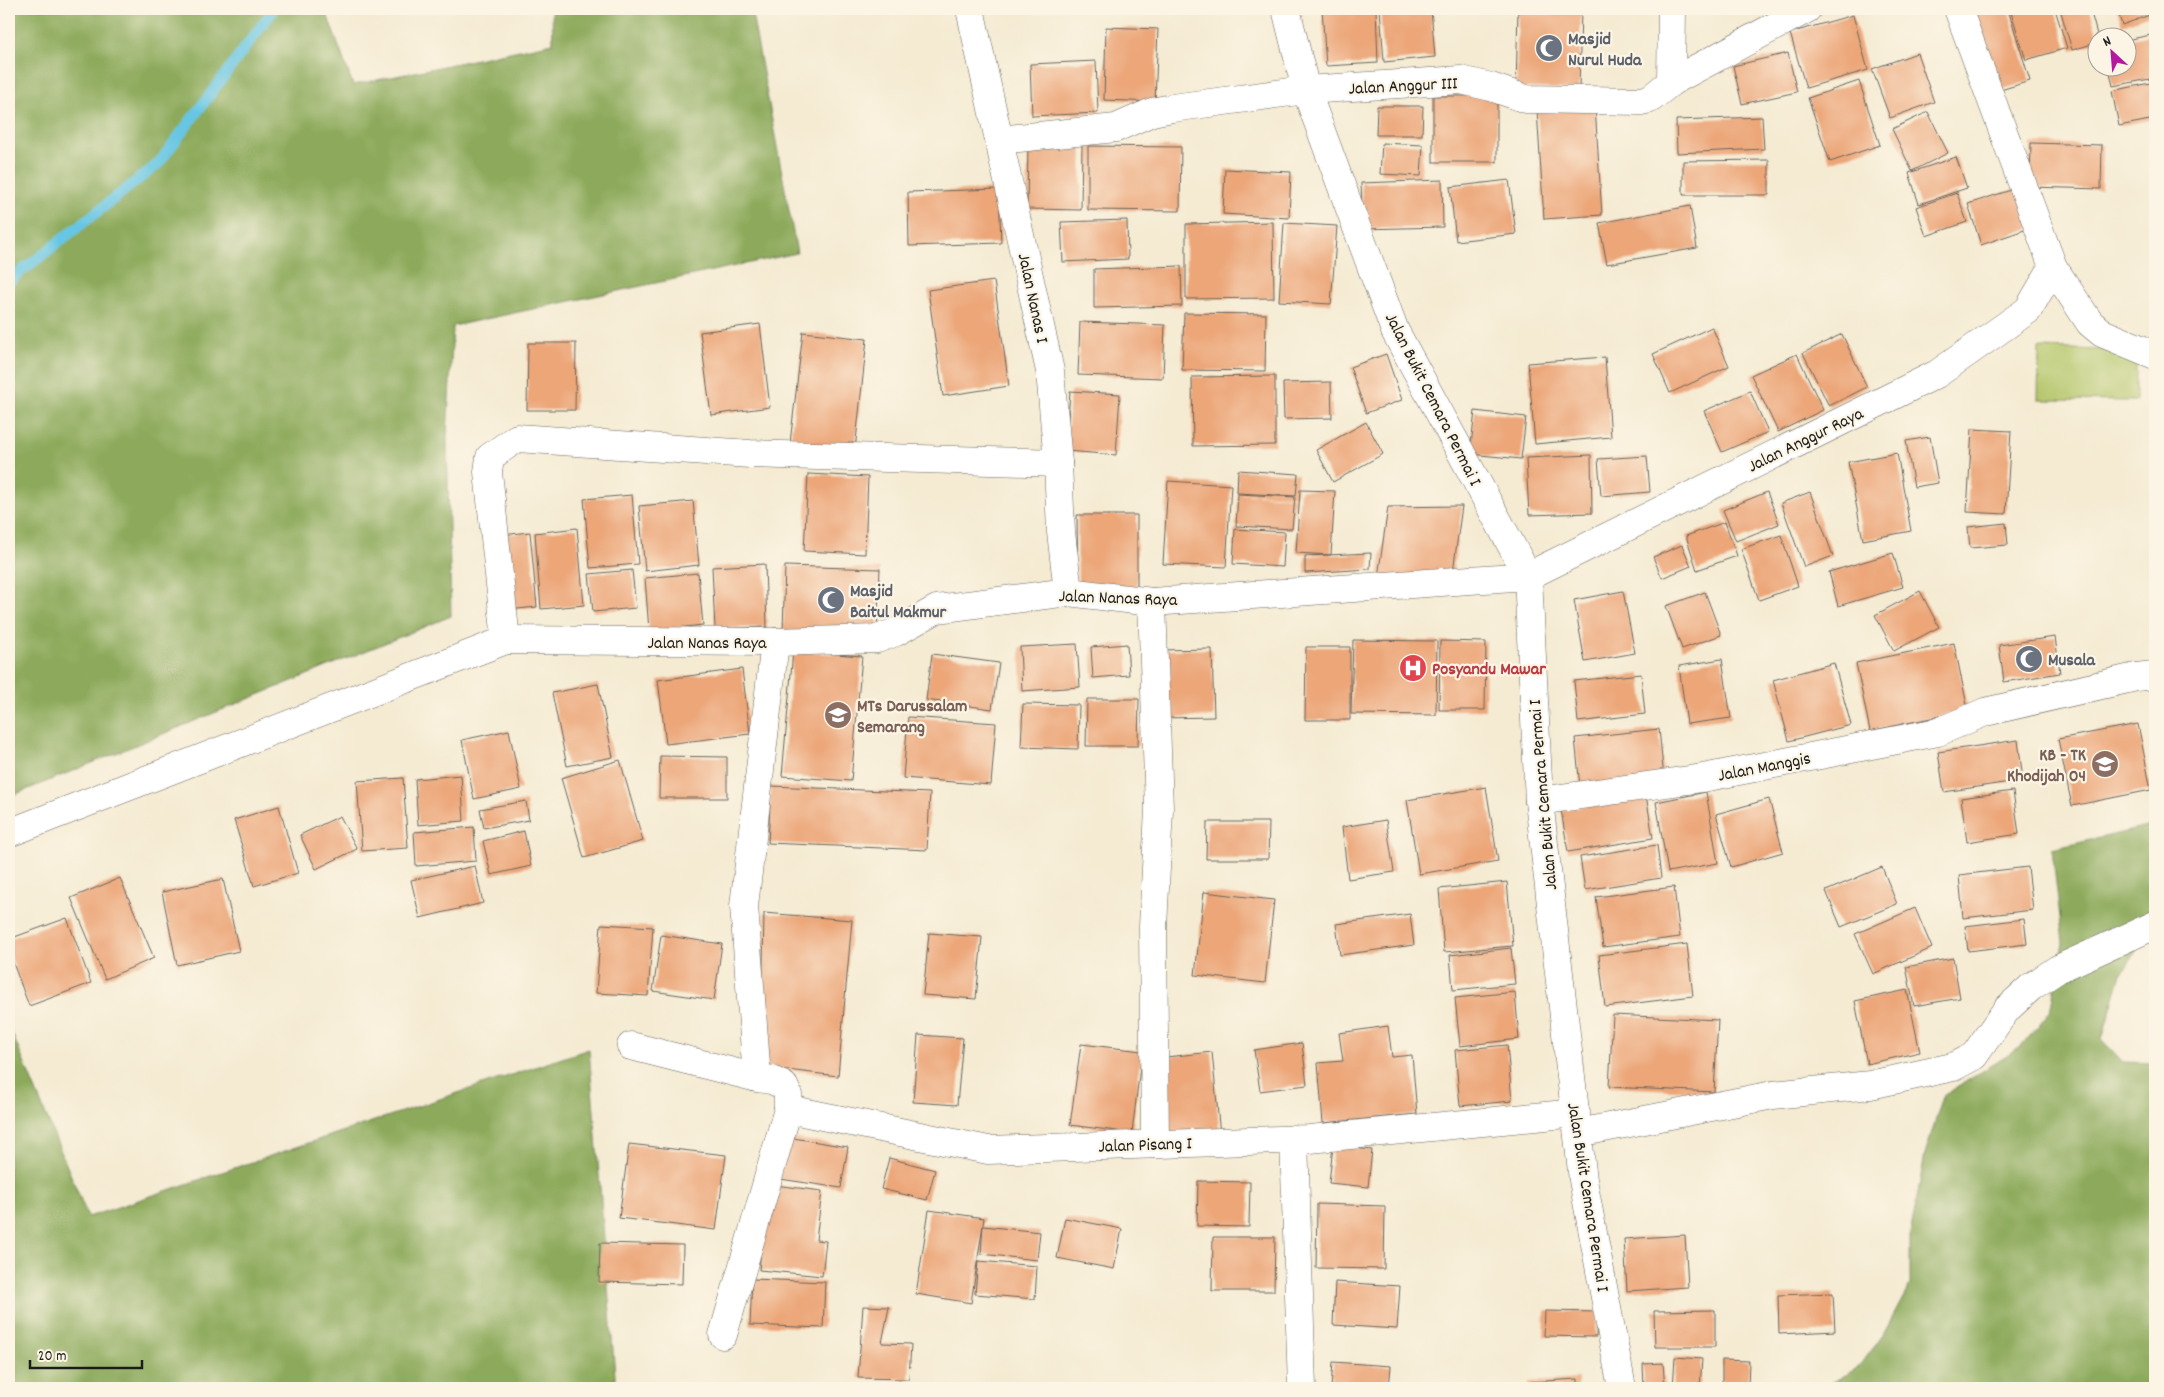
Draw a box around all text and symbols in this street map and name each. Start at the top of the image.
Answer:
place label: Masjid Nurul Huda [1568,28,1642,74]
north arrow [2086,28,2136,78]
text: N [2100,32,2115,53]
mosque icon: Masjid Nurul Huda [1534,33,1564,63]
street label: Jalan Anggur III [1348,72,1459,103]
street label: Jalan Nanas I [1010,251,1053,346]
street label: Jalan Bukit Cemara Permai I [1377,309,1487,491]
street label: Jalan Anggur Raya [1744,402,1869,480]
place label: Masjid Baitul Makmur [850,580,947,626]
mosque icon: Masjid Baitul Makmur [816,585,846,615]
street label: Jalan Nanas Raya [1058,585,1178,614]
street label: Jalan Nanas Raya [648,632,767,657]
mosque icon: Musala [2014,644,2044,674]
place label: Musala [2048,649,2096,674]
hospital icon: Posyandu Mawar [1398,653,1428,683]
place label: Posyandu Mawar [1432,658,1546,683]
place label: MTs Darussalam Semarang [857,695,967,741]
street label: Jalan Bukit Cemara Permai I [1524,698,1565,891]
school or university icon: MTs Darussalam Semarang [823,700,853,730]
place label: KB - TK Khodijah 04 [2007,744,2087,790]
street label: Jalan Manggis [1716,747,1813,790]
school or university icon: KB - TK Khodijah 04 [2090,749,2120,779]
street label: Jalan Bukit Cemara Permai I [1559,1101,1614,1294]
street label: Jalan Pisang I [1098,1132,1193,1161]
scale bar [30,1337,142,1369]
text: 20 m [38,1346,66,1368]

